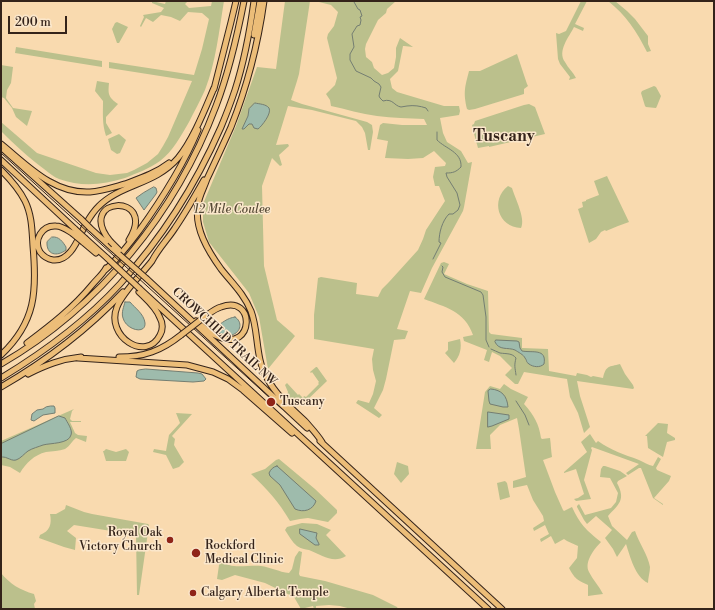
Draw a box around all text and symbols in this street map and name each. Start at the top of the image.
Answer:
scale bar [10,8,69,34]
text: 200 m [15,15,51,30]
district label: Tuscany [473,127,535,147]
park label: 12 Mile Coulee [194,203,270,217]
street label: CROWCHILD TRAIL NW [169,285,279,389]
place label: Tuscany [280,395,325,409]
marker: Tuscany [265,396,277,408]
place label: Royal Oak Victory Church [79,526,162,554]
marker: Royal Oak Victory Church [165,535,175,545]
place label: Rockford Medical Clinic [205,539,284,567]
marker: Rockford Medical Clinic [190,547,202,559]
place label: Calgary Alberta Temple [201,586,329,600]
marker: Calgary Alberta Temple [188,588,198,598]

